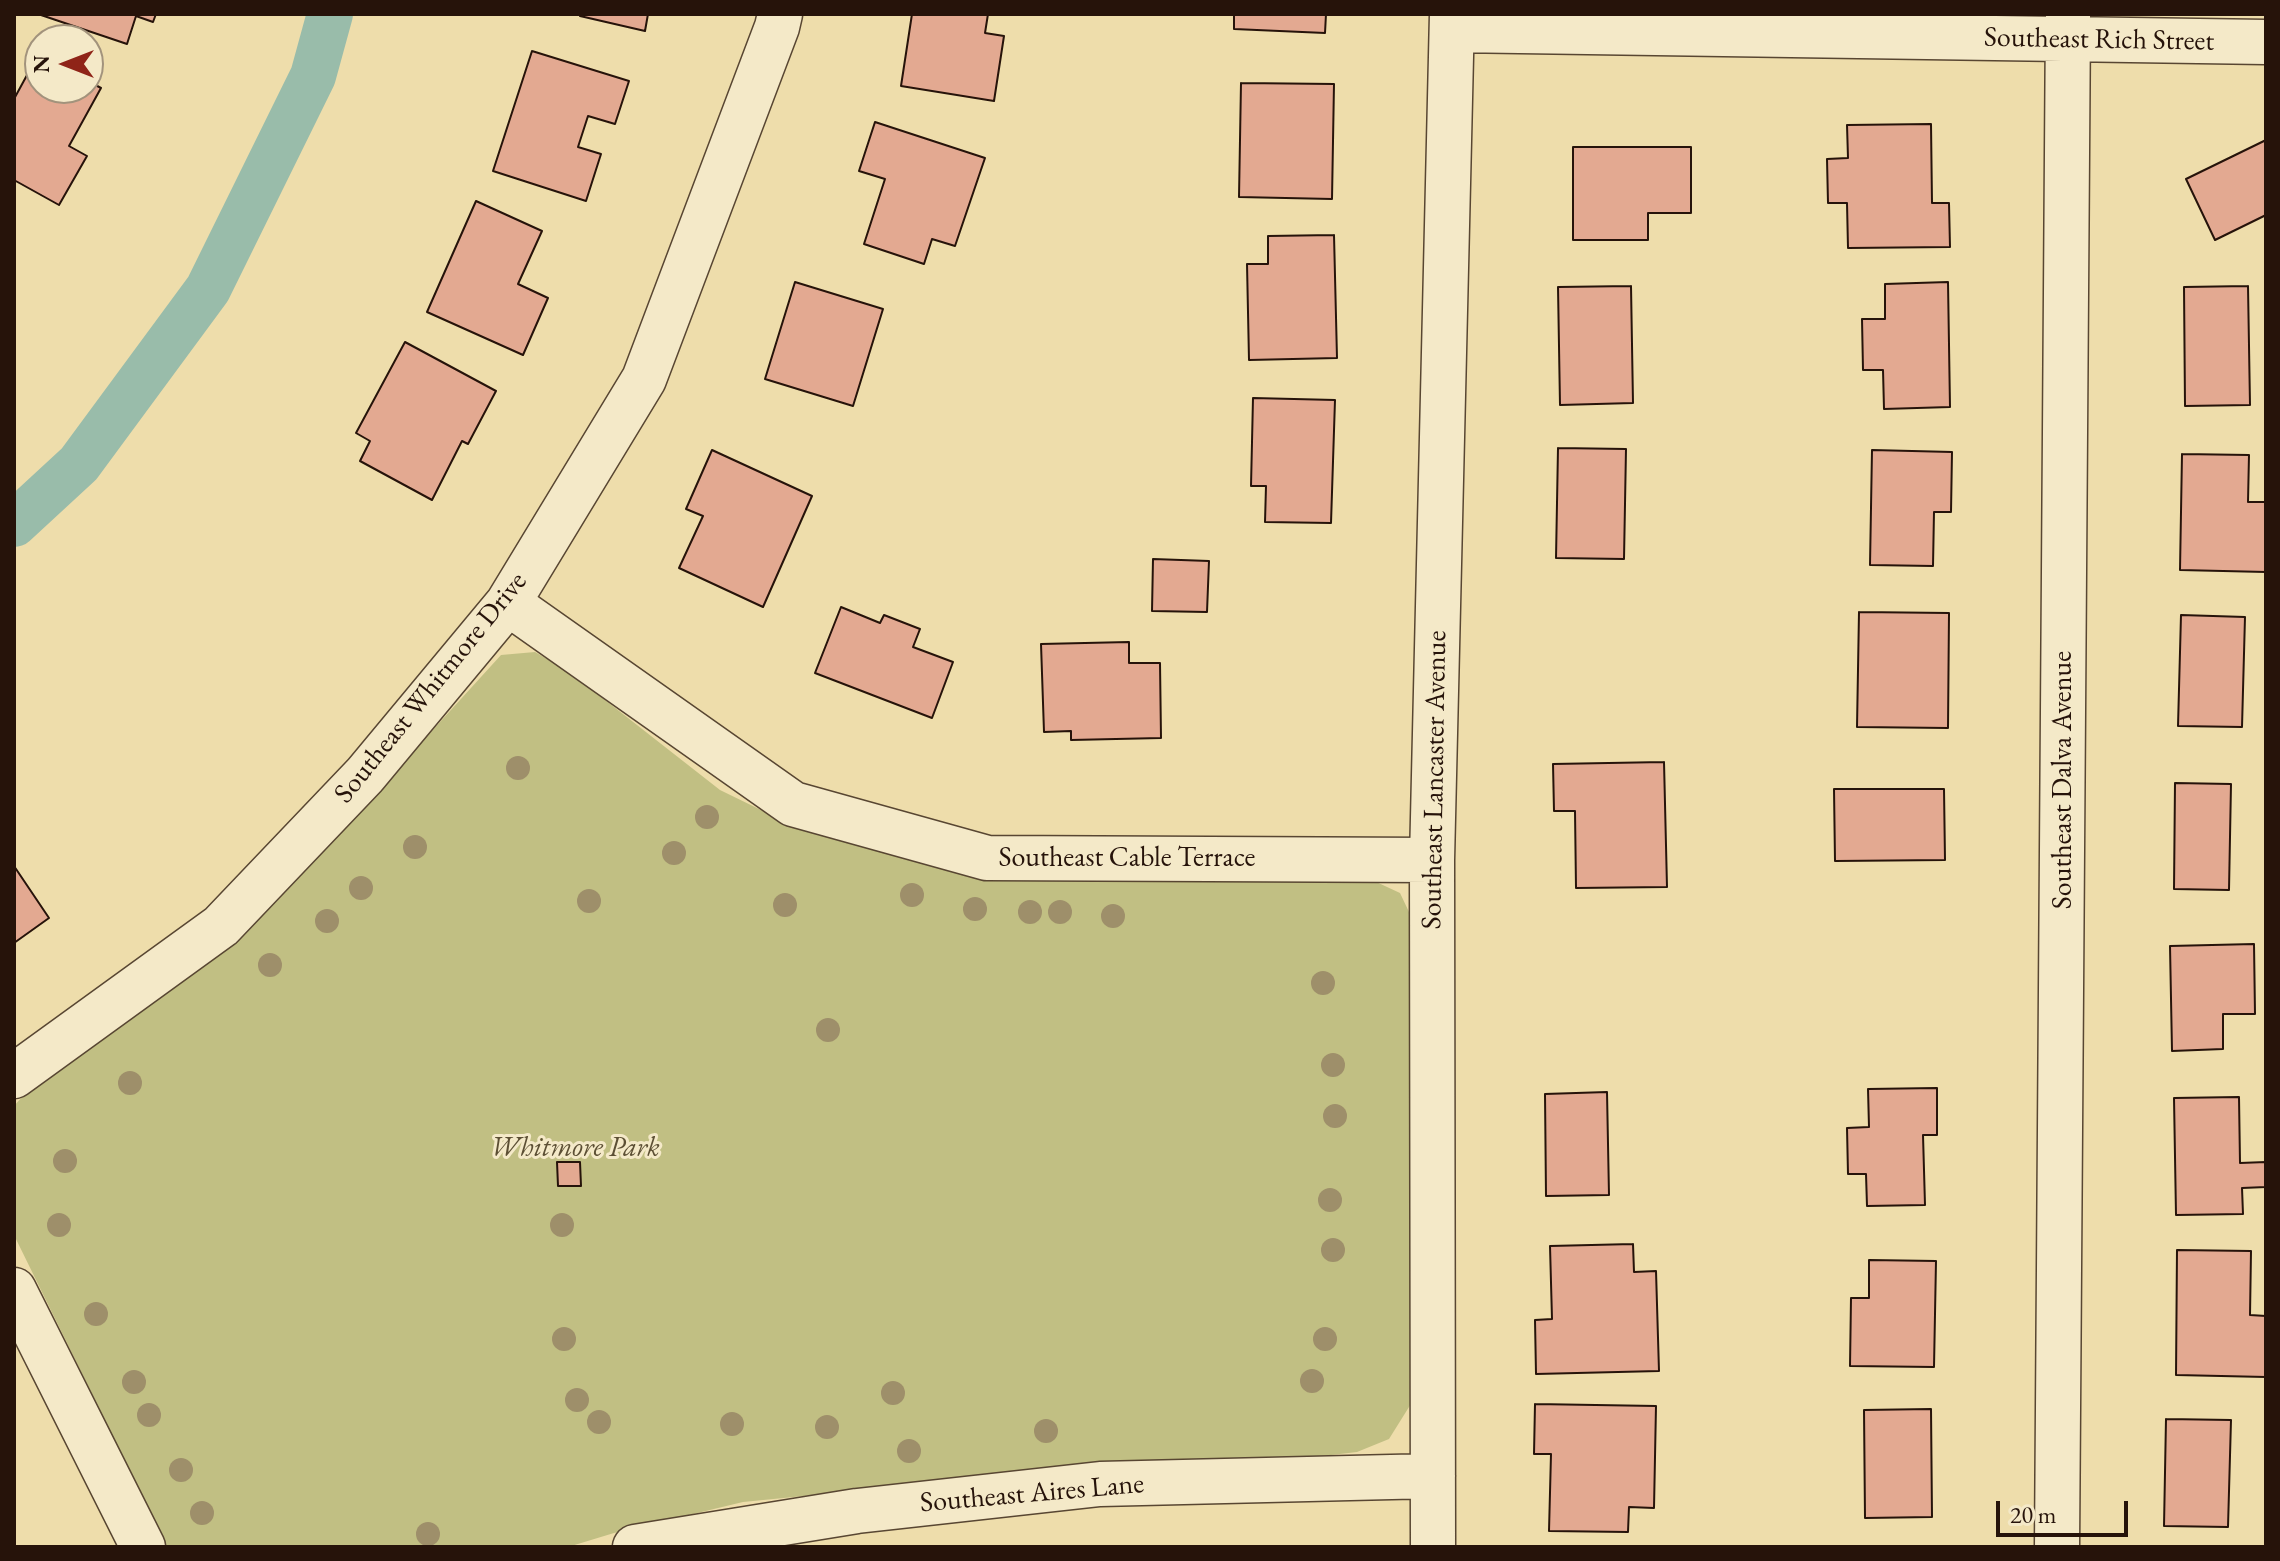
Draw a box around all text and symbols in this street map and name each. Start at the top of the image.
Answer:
street label: Southeast Rich Street [1984,21,2214,59]
north arrow [24,24,104,104]
text: N [27,55,56,73]
street label: Southeast Whitmore Drive [328,566,534,810]
street label: Southeast Lancaster Avenue [1416,630,1454,930]
street label: Southeast Dalva Avenue [2046,651,2080,909]
street label: Southeast Cable Terrace [998,841,1256,875]
park label: Whitmore Park [490,1131,660,1165]
street label: Southeast Aires Lane [919,1467,1145,1521]
scale bar [2000,1485,2132,1535]
text: 20 m [2010,1499,2057,1530]

